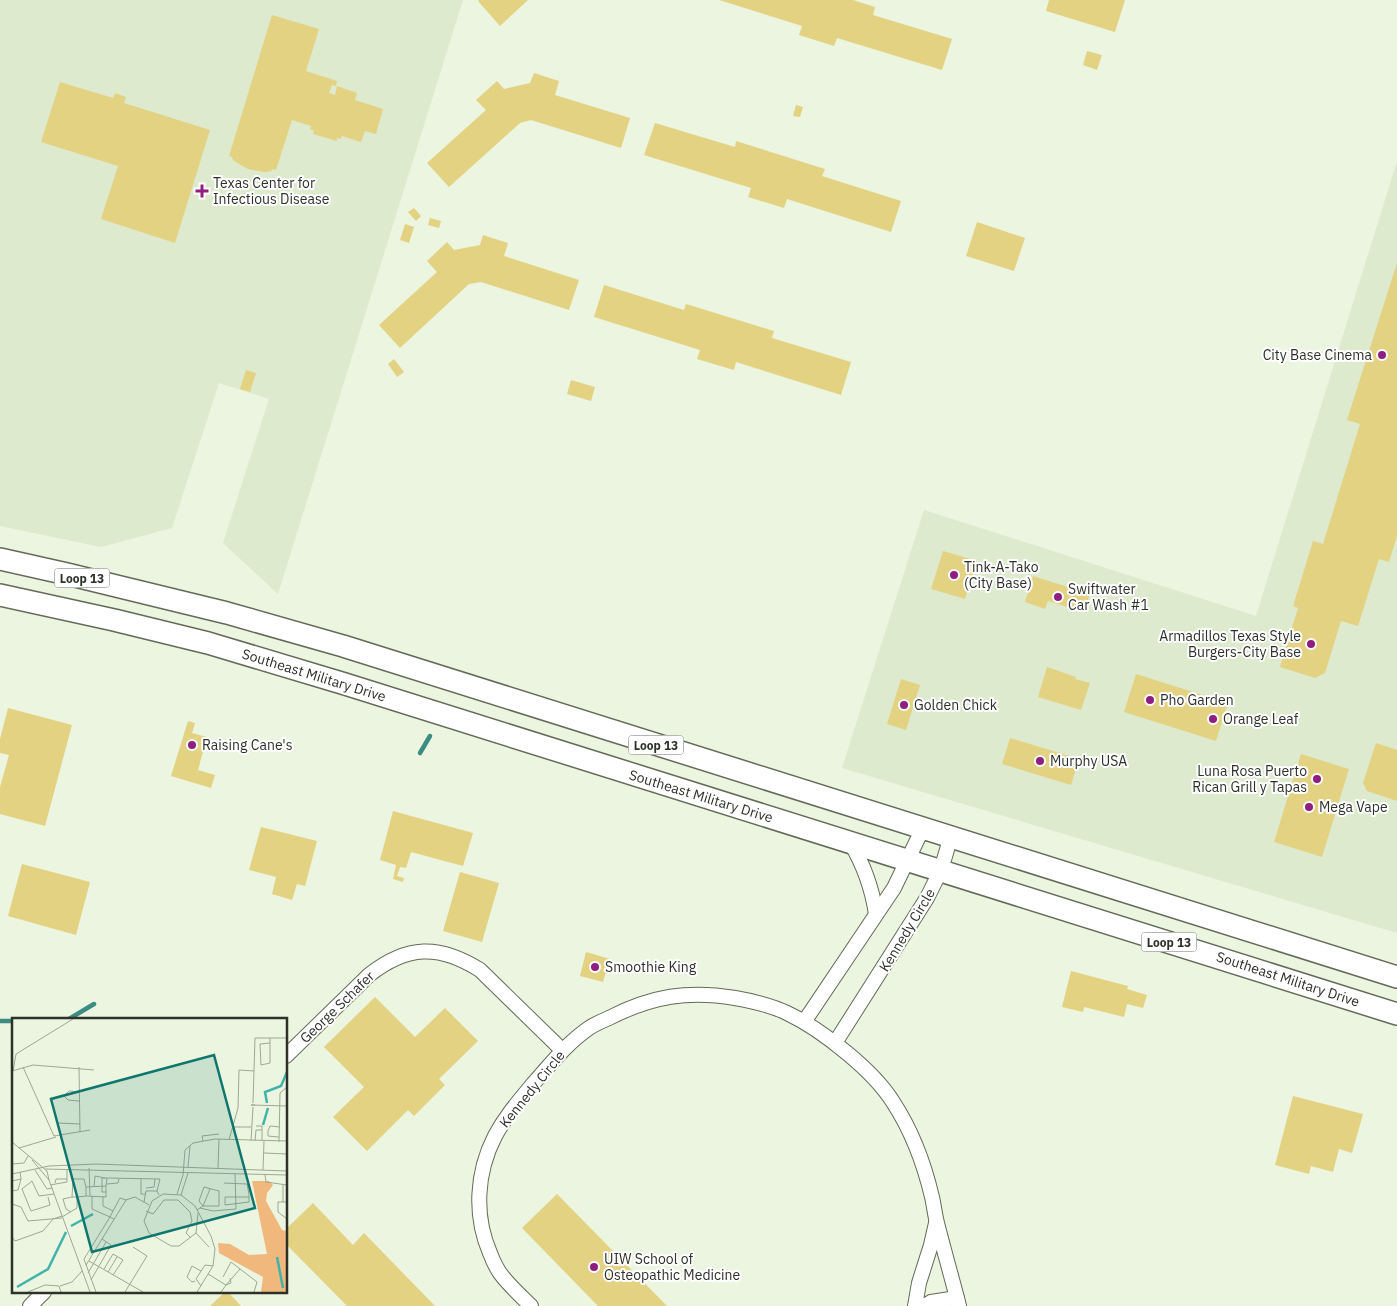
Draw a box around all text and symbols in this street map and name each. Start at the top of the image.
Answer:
place label: Texas Center for Infectious Disease [213,174,330,208]
marker: Texas Center for Infectious Disease [195,184,209,198]
place label: City Base Cinema [1263,346,1373,364]
marker: City Base Cinema [1376,349,1388,361]
place label: Tink-A-Tako (City Base) [964,558,1039,592]
road number: Loop 13 [54,568,110,588]
marker: Tink-A-Tako (City Base) [948,569,960,581]
place label: Swiftwater Car Wash #1 [1068,580,1149,614]
marker: Swiftwater Car Wash #1 [1052,591,1064,603]
place label: Armadillos Texas Style Burgers-City Base [1159,627,1301,661]
marker: Armadillos Texas Style Burgers-City Base [1305,638,1317,650]
street label: Southeast Military Drive [240,645,388,706]
place label: Pho Garden [1160,691,1234,709]
marker: Pho Garden [1144,694,1156,706]
place label: Golden Chick [914,696,998,714]
marker: Golden Chick [898,699,910,711]
place label: Orange Leaf [1223,710,1299,728]
marker: Orange Leaf [1207,713,1219,725]
place label: Raising Cane's [202,736,293,754]
road number: Loop 13 [628,736,684,754]
marker: Raising Cane's [186,739,198,751]
place label: Murphy USA [1050,752,1127,770]
marker: Murphy USA [1034,755,1046,767]
place label: Luna Rosa Puerto Rican Grill y Tapas [1192,762,1307,796]
street label: Southeast Military Drive [627,766,775,827]
marker: Luna Rosa Puerto Rican Grill y Tapas [1311,773,1323,785]
place label: Mega Vape [1319,798,1388,816]
marker: Mega Vape [1303,801,1315,813]
street label: Kennedy Circle [875,885,939,975]
road number: Loop 13 [1142,932,1196,952]
street label: Southeast Military Drive [1214,947,1362,1011]
place label: Smoothie King [605,958,697,976]
marker: Smoothie King [589,961,601,973]
street label: George Schafer [296,967,378,1047]
inset map [12,1018,288,1294]
street label: Kennedy Circle [495,1047,569,1131]
place label: UIW School of Osteopathic Medicine [604,1250,740,1284]
marker: UIW School of Osteopathic Medicine [588,1261,600,1273]

